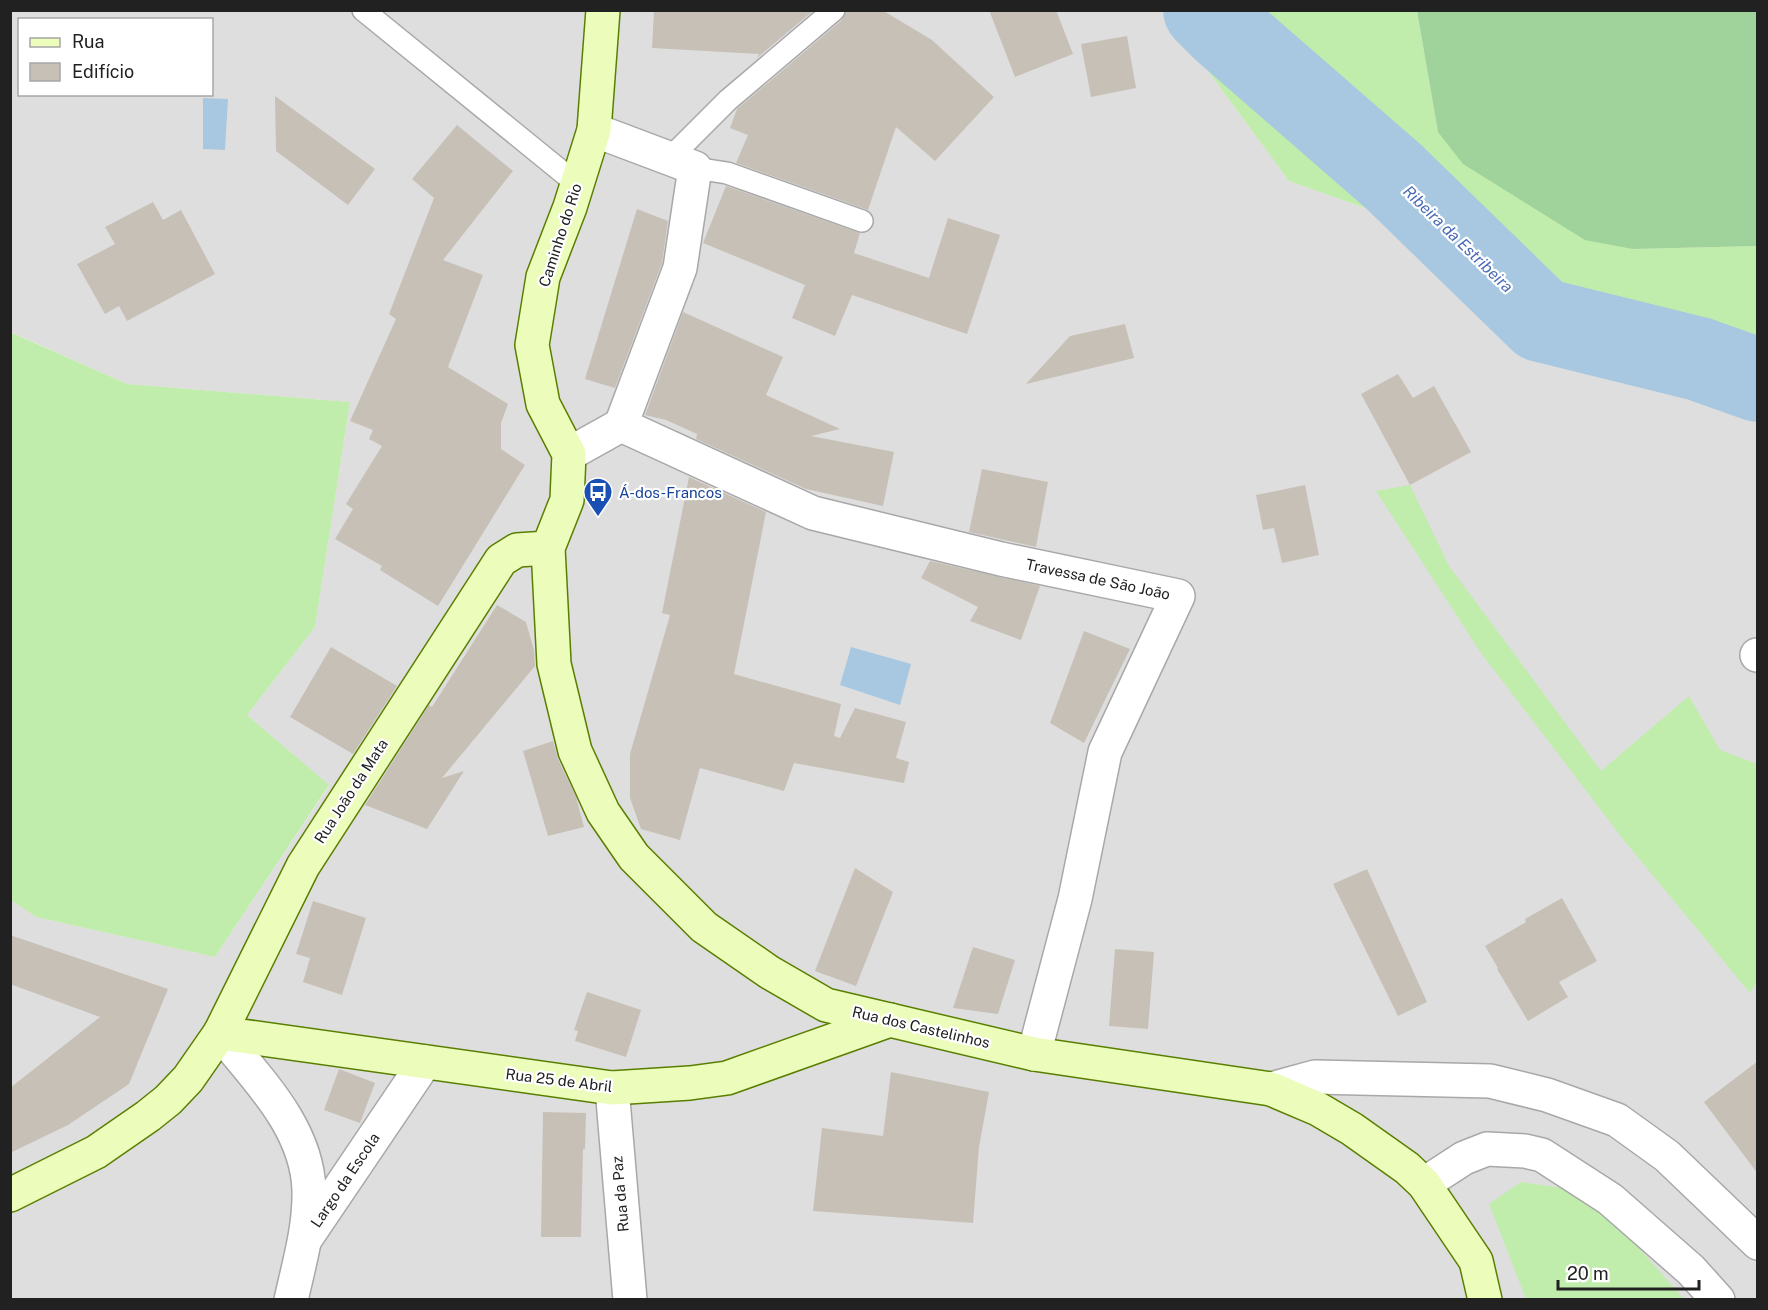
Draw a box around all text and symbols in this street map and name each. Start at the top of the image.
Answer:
legend [18,18,213,96]
text: Rua [72,31,104,52]
text: Edifício [72,61,134,82]
street label: Caminho do Rio [535,181,585,289]
water label: Ribeira da Estribeira [1399,182,1517,296]
bus stop icon: Á-dos-Francos [582,476,614,518]
place label: Á-dos-Francos [619,484,722,501]
street label: Travessa de São João [1024,555,1172,603]
street label: Rua João da Mata [311,736,391,846]
street label: Rua dos Castelinhos [851,1003,991,1051]
street label: Rua 25 de Abril [505,1065,613,1095]
street label: Largo da Escola [307,1130,383,1230]
street label: Rua da Paz [608,1155,632,1233]
scale bar [1558,1253,1699,1291]
text: 20 m [1567,1263,1609,1284]

